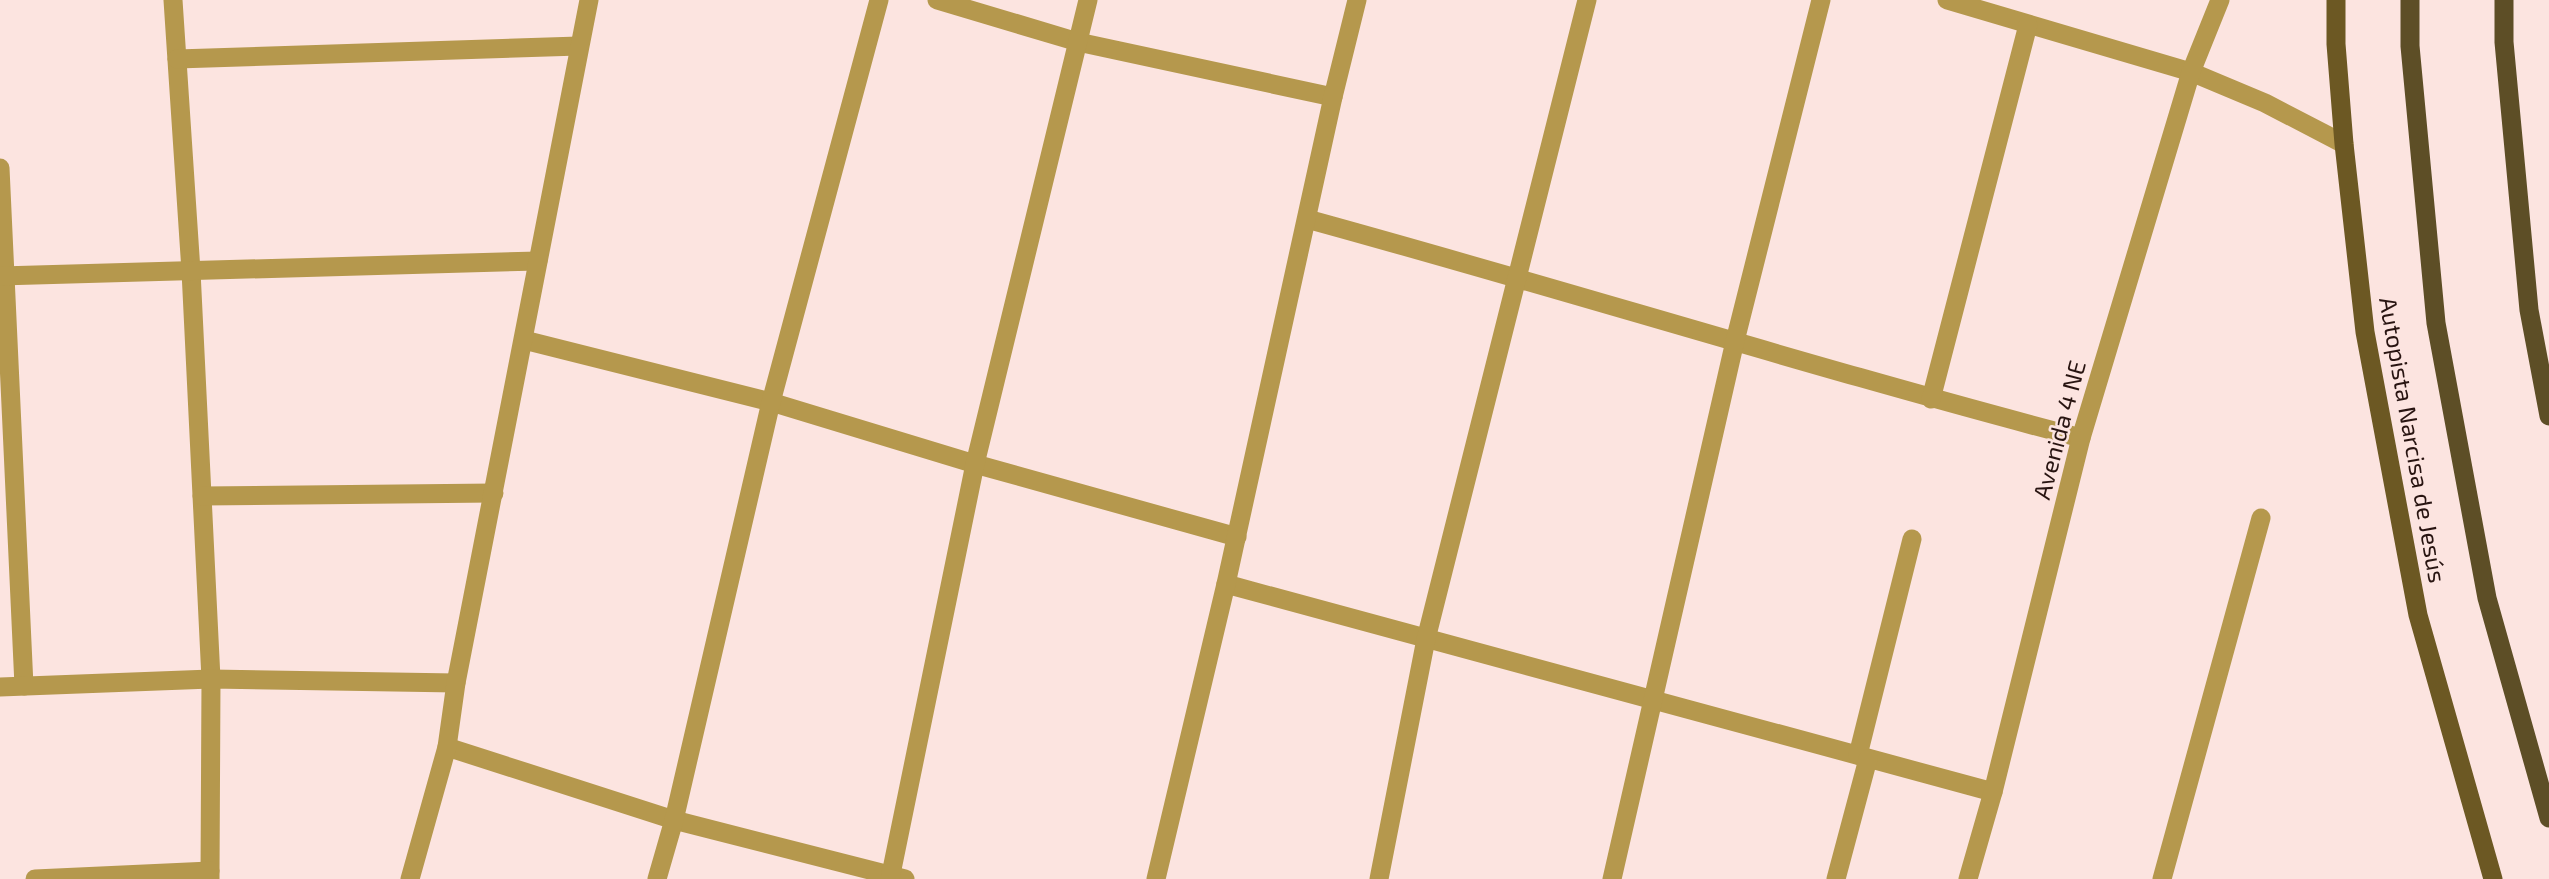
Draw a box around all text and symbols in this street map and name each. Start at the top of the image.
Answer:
street label: Autopista Narcisa de Jesús [2374,295,2453,585]
street label: Avenida 4 NE [2026,357,2091,502]

